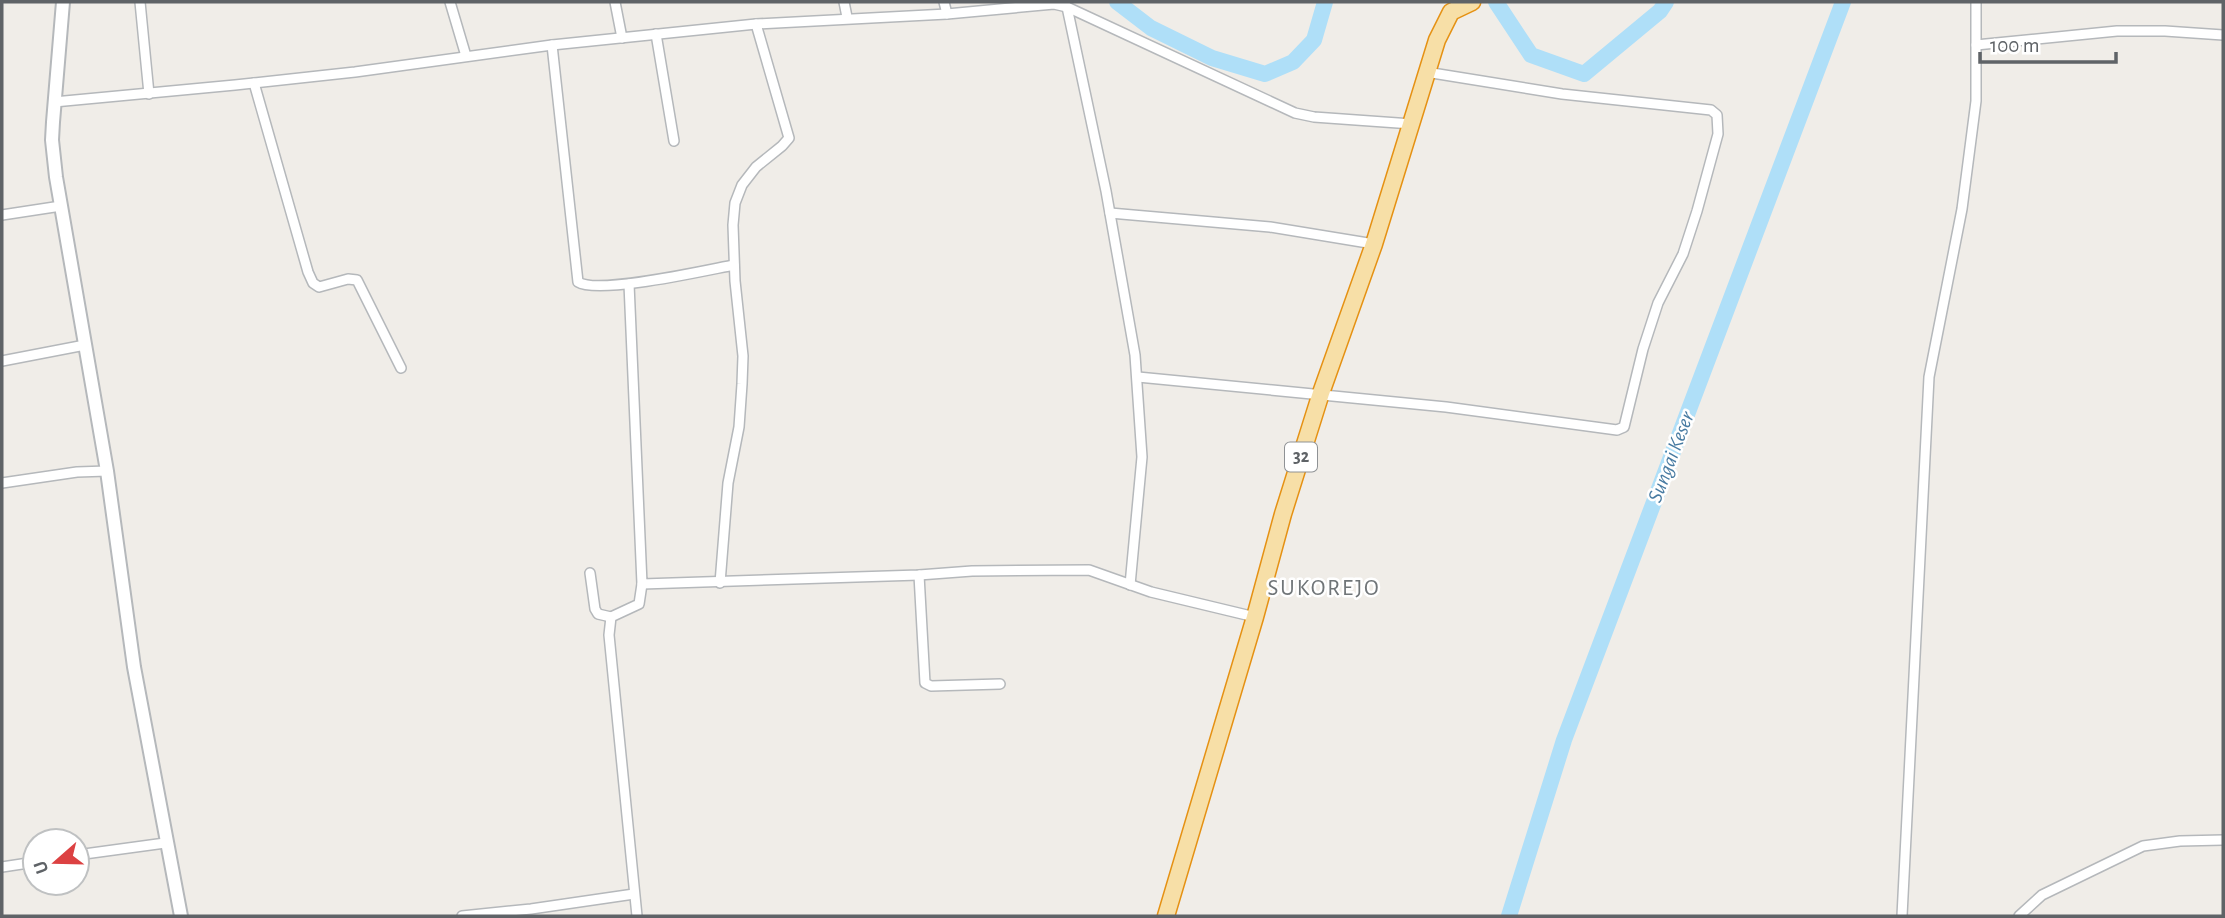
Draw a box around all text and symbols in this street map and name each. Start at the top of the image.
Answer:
scale bar [1980,21,2116,65]
text: 100 m [1990,35,2040,56]
water label: Sungai Keser [1644,408,1698,505]
road number: 32 [1285,443,1317,472]
district label: SUKOREJO [1267,577,1381,600]
north arrow [21,827,91,897]
text: U [30,858,52,876]

